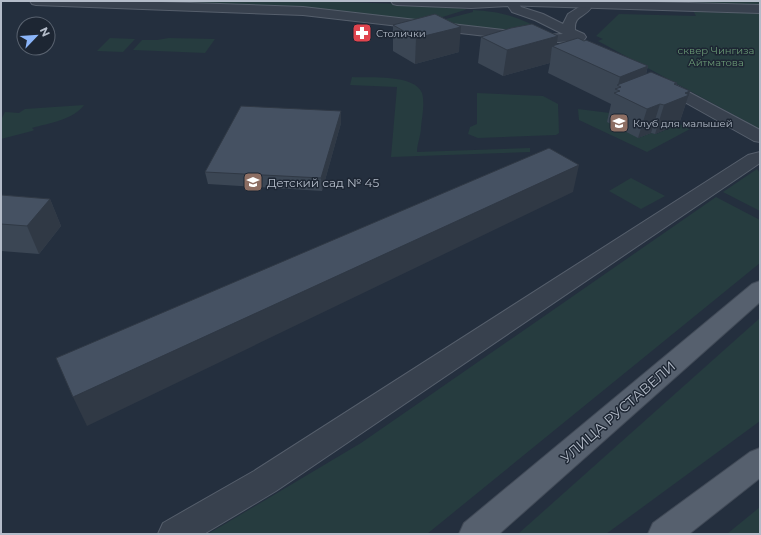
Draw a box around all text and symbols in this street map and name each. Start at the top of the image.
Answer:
north arrow [16,16,56,56]
pharmacy icon: Столички [351,22,373,44]
text: N [37,25,53,39]
place label: Столички [376,27,426,40]
park label: сквер Чингиза Айтматова [678,44,754,69]
school or university icon: Клуб для малышей [608,112,630,134]
place label: Клуб для малышей [633,117,733,130]
school or university icon: Детский сад № 45 [242,171,264,193]
place label: Детский сад № 45 [267,175,379,190]
street label: УЛИЦА РУСТАВЕЛИ [557,357,679,467]

